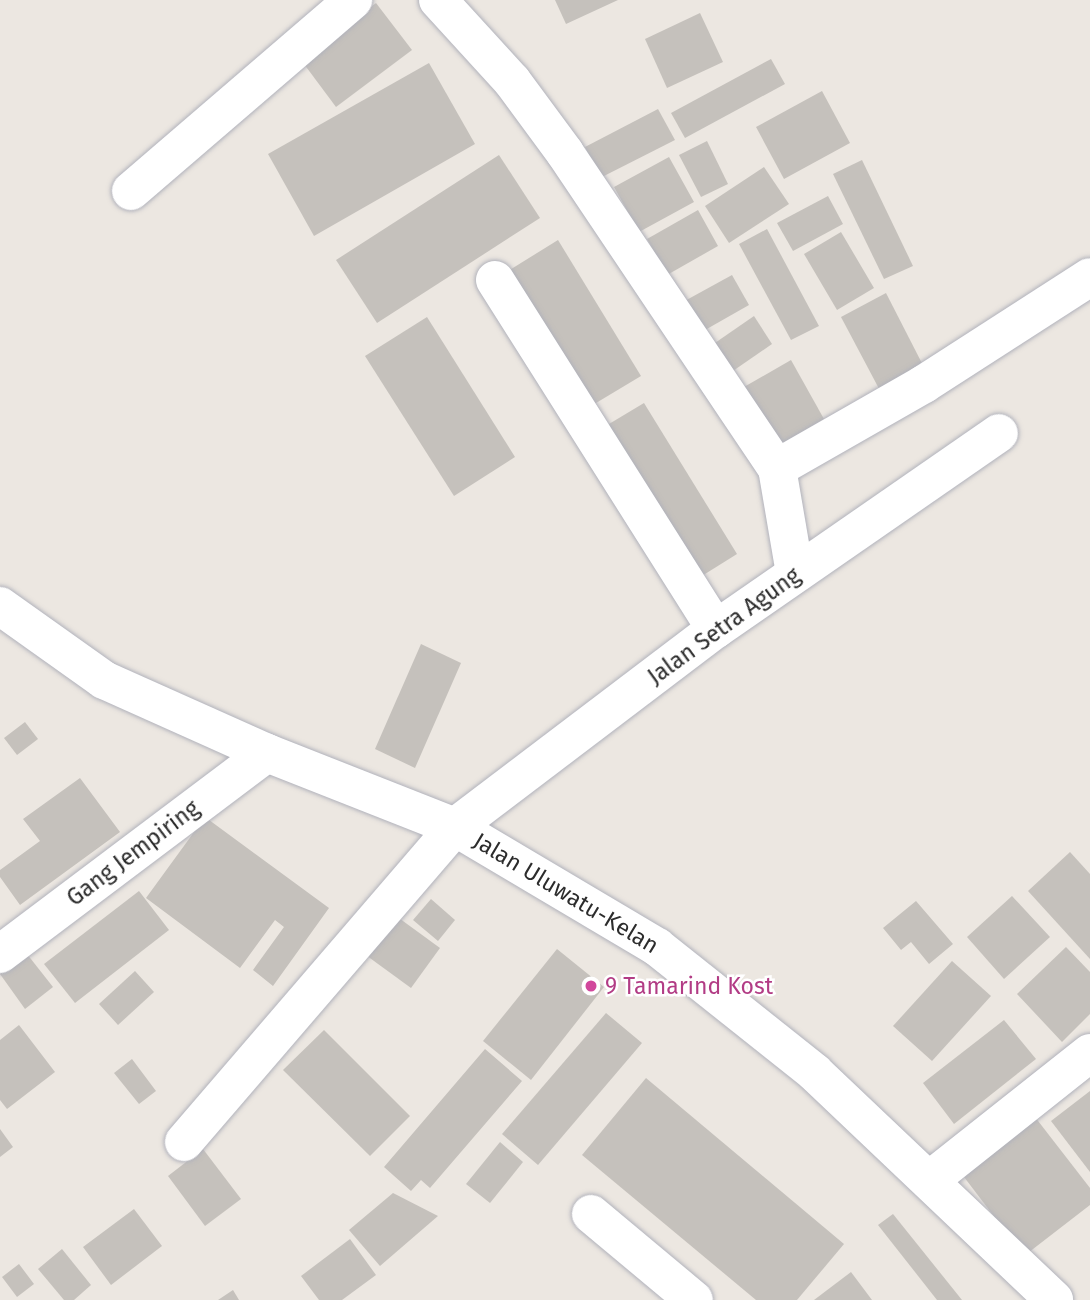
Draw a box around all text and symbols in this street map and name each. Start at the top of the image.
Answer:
street label: Jalan Setra Agung [642,561,806,691]
street label: Gang Jempiring [61,794,205,912]
street label: Jalan Uluwatu-Kelan [468,827,664,959]
place label: 9 Tamarind Kost [605,972,773,1000]
marker: 9 Tamarind Kost [583,978,599,994]

